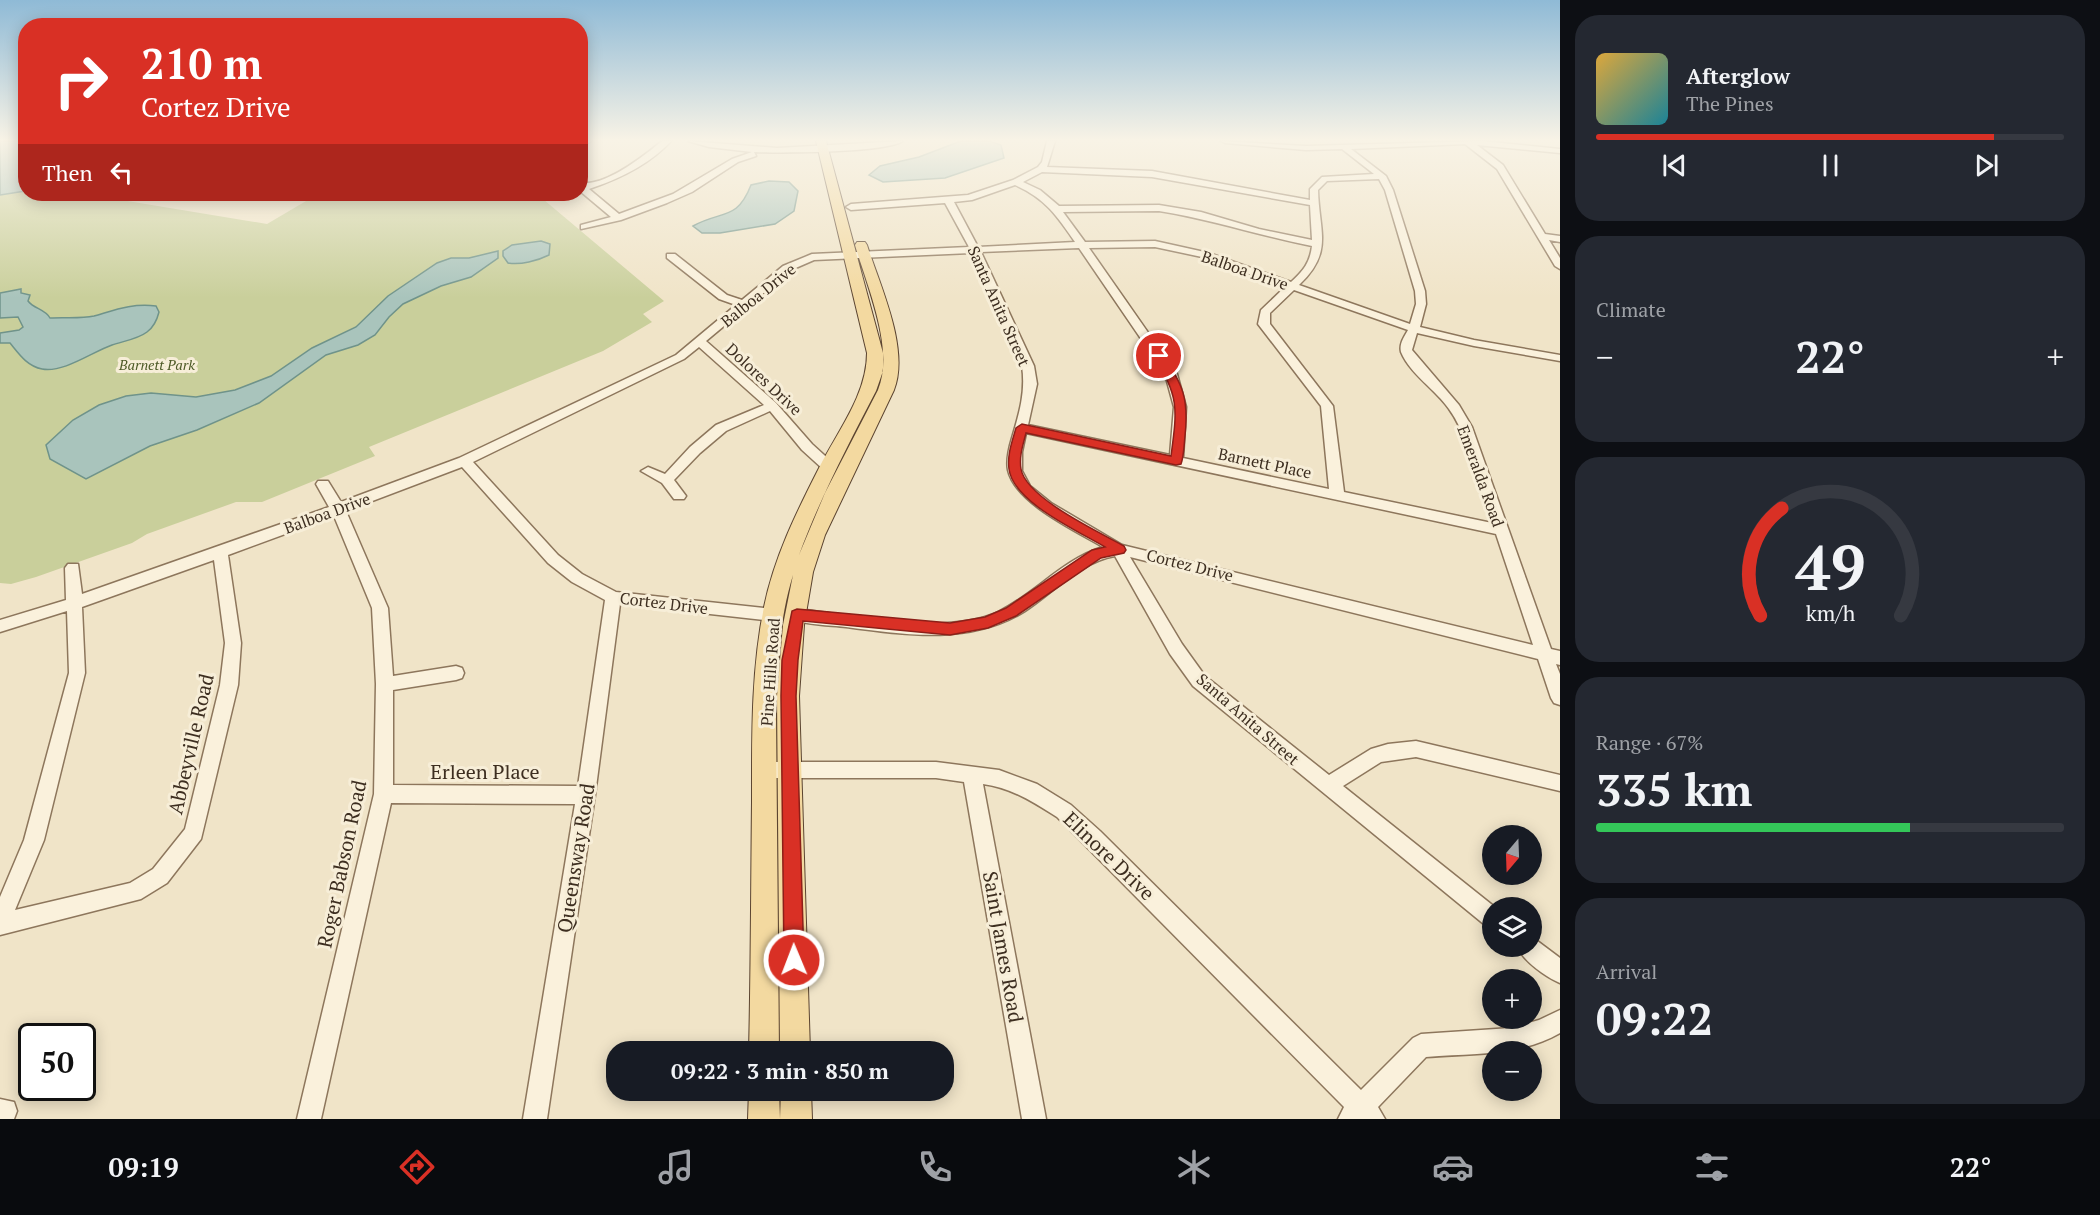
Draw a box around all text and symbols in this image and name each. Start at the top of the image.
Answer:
text: 210 m [141,35,262,91]
icon: right [42,42,120,120]
text: Afterglow [1686,61,1790,90]
text: Cortez Drive [141,89,290,125]
text: The Pines [1686,90,1774,117]
icon: previous [1658,149,1691,182]
icon: pause [1814,149,1847,182]
icon: next [1970,149,2003,182]
icon: left [105,156,138,189]
text: Then [42,158,93,187]
street label: Santa Anita Street [963,242,1035,370]
street label: Balboa Drive [1199,245,1291,295]
street label: Balboa Drive [716,258,800,332]
text: Climate [1596,296,1666,323]
text: 22° [1795,326,1865,386]
pin [1133,330,1184,381]
text: − [1596,335,1614,378]
text: + [2046,335,2064,378]
street label: Dolores Drive [721,338,807,420]
icon: arrive [1142,339,1175,372]
park label: Barnett Park [118,355,195,374]
street label: Emeralda Road [1452,422,1510,530]
street label: Barnett Place [1216,442,1314,484]
street label: Balboa Drive [281,487,373,539]
text: 49 [1795,526,1865,609]
street label: Cortez Drive [1144,544,1236,586]
street label: Cortez Drive [619,587,709,619]
text: km/h [1805,600,1855,628]
street label: Pine Hills Road [755,617,785,727]
street label: Santa Anita Street [1192,668,1304,770]
street label: Abbeyville Road [161,671,220,817]
text: Range · 67% [1596,729,1703,756]
street label: Erleen Place [430,758,540,785]
text: 335 km [1596,759,1752,819]
street label: Roger Babson Road [311,777,372,950]
street label: Queensway Road [550,781,601,935]
street label: Elinore Drive [1058,805,1161,906]
north arrow [1482,825,1542,885]
map controls [1482,825,1542,1101]
street label: Saint James Road [977,869,1030,1025]
button: layers [1482,897,1542,957]
position arrow [762,928,826,992]
text: Arrival [1596,958,1657,985]
button: + [1482,969,1542,1029]
text: 09:22 [1596,988,1713,1048]
speed limit sign: 50 [18,1023,96,1101]
button: − [1482,1041,1542,1101]
text: 09:22 · 3 min · 850 m [671,1056,889,1085]
icon: directions [396,1146,438,1188]
icon: music [655,1146,697,1188]
icon: phone [914,1146,956,1188]
icon: climate [1173,1146,1215,1188]
icon: car [1432,1146,1474,1188]
icon: filters [1691,1146,1733,1188]
text: 09:19 [109,1149,179,1185]
text: 22° [1950,1149,1991,1185]

